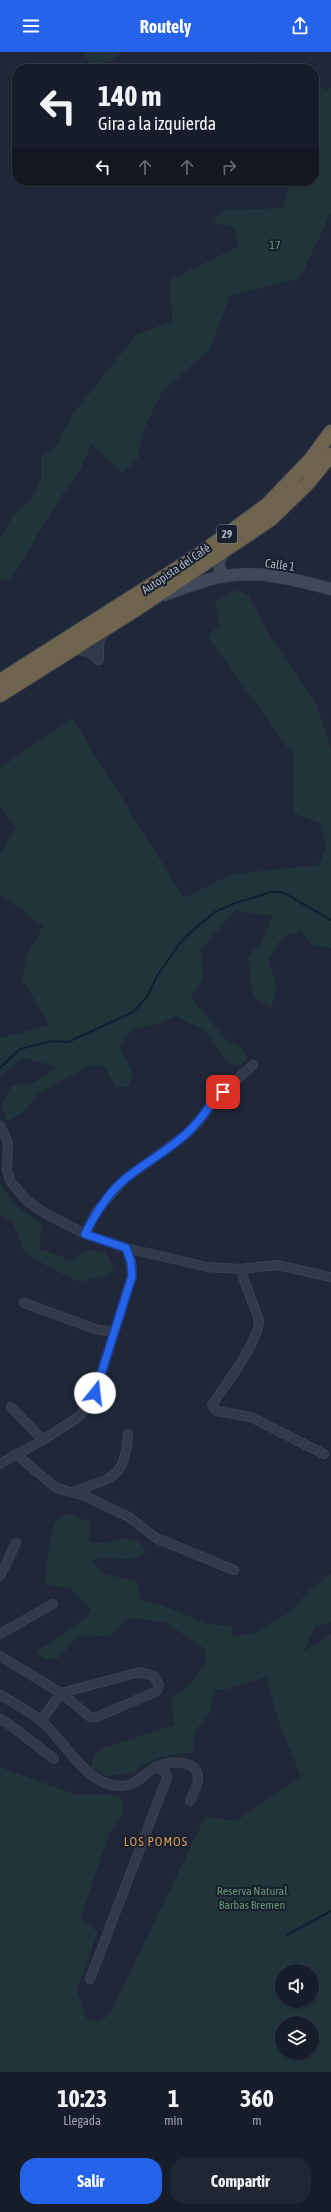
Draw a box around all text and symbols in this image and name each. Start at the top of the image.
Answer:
icon: menu [20,15,42,37]
icon: share [289,15,311,37]
text: Routely [140,16,191,37]
icon: left [32,80,84,132]
text: 140 m [98,80,161,112]
text: Gira a la izquierda [98,113,216,134]
icon: left [92,156,114,178]
icon: ahead [134,156,156,178]
icon: ahead [176,156,198,178]
icon: right [218,156,240,178]
park label: 17 [269,238,281,252]
road number: 29 [217,525,237,543]
street label: Autopista del Café [139,541,213,597]
street label: Calle 1 [264,556,296,574]
pin [206,1075,240,1109]
icon: arrive [212,1081,234,1103]
position arrow [74,1372,116,1414]
district label: LOS POMOS [124,1834,188,1849]
park label: Reserva Natural Barbas Bremen [217,1884,288,1912]
map controls [275,1964,319,2060]
button: sound [275,1964,319,2008]
button: layers [275,2016,319,2060]
text: 10:23 [57,2085,107,2112]
text: 1 [168,2085,179,2112]
text: 360 [240,2085,274,2112]
text: Llegada [63,2113,101,2128]
text: min [164,2113,183,2128]
text: m [252,2113,262,2128]
button: Salir [20,2158,162,2204]
button: Compartir [170,2158,311,2204]

